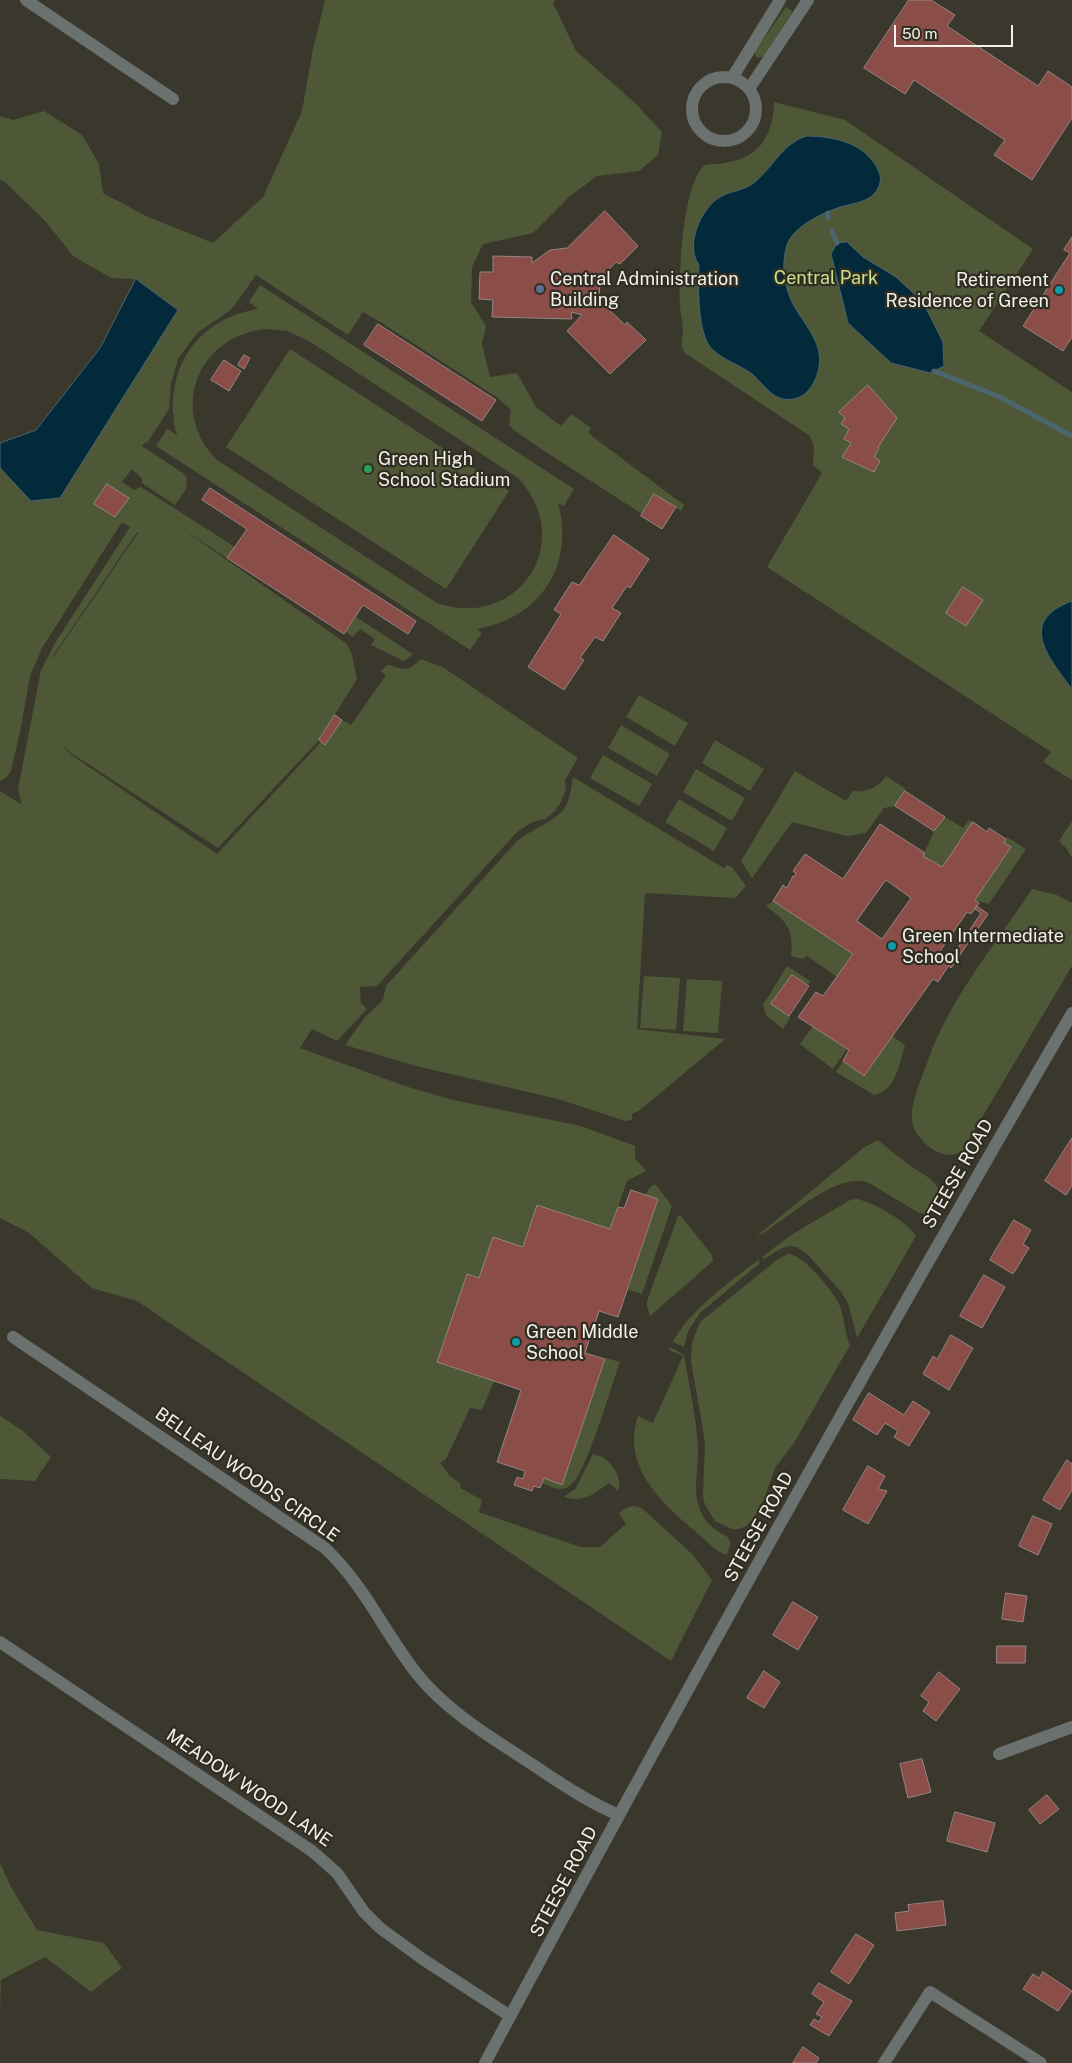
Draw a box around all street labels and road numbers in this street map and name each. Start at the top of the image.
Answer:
street label: STEESE ROAD [918,1116,998,1232]
street label: BELLEAU WOODS CIRCLE [151,1403,343,1547]
street label: STEESE ROAD [720,1468,798,1586]
street label: MEADOW WOOD LANE [162,1725,336,1851]
street label: STEESE ROAD [526,1823,602,1941]

